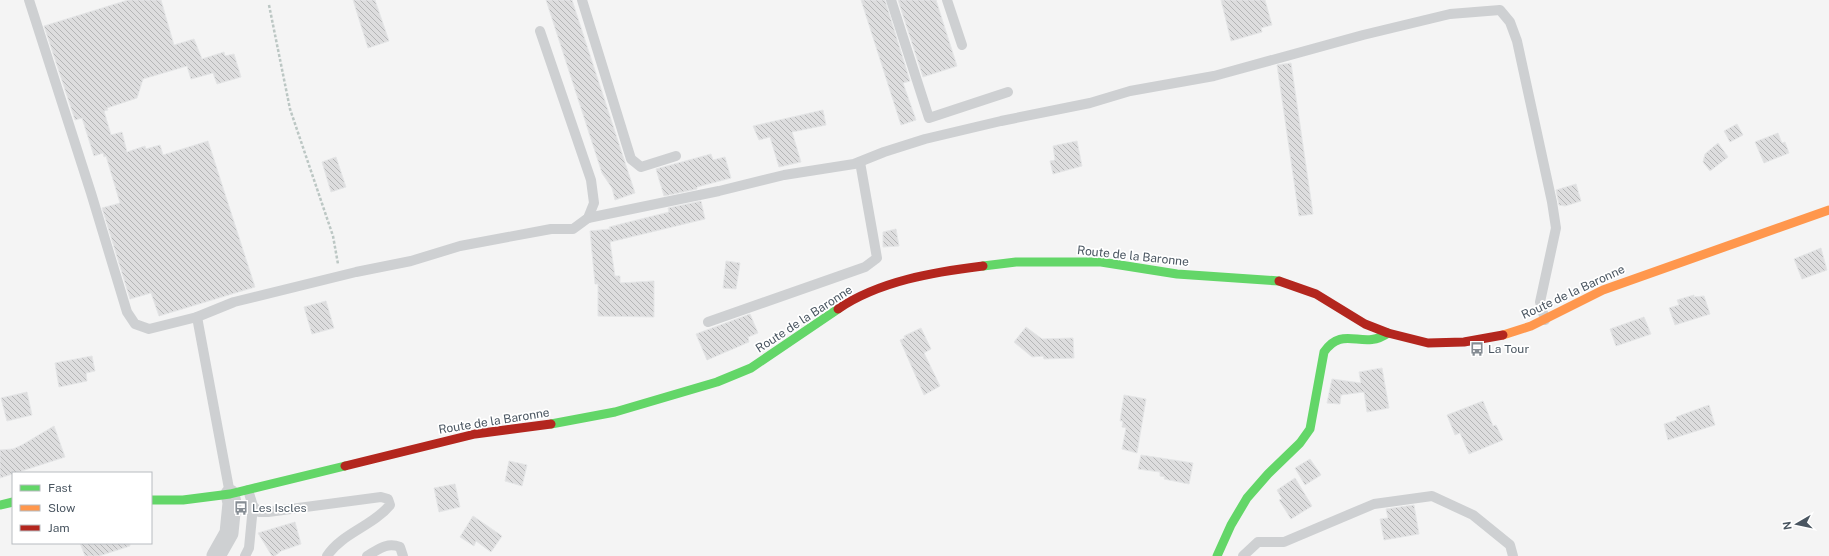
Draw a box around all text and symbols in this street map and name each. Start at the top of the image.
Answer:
street label: Route de la Baronne [1076,243,1190,269]
street label: Route de la Baronne [1519,262,1627,322]
street label: Route de la Baronne [753,282,855,355]
bus stop icon: La Tour [1469,341,1485,357]
place label: La Tour [1488,342,1529,356]
street label: Route de la Baronne [437,405,551,437]
legend [12,472,152,544]
text: Fast [48,481,73,495]
bus stop icon: Les Iscles [233,500,249,516]
text: Slow [48,501,76,515]
place label: Les Iscles [252,501,306,515]
north arrow [1777,504,1817,544]
text: N [1781,520,1794,531]
text: Jam [48,521,70,535]

